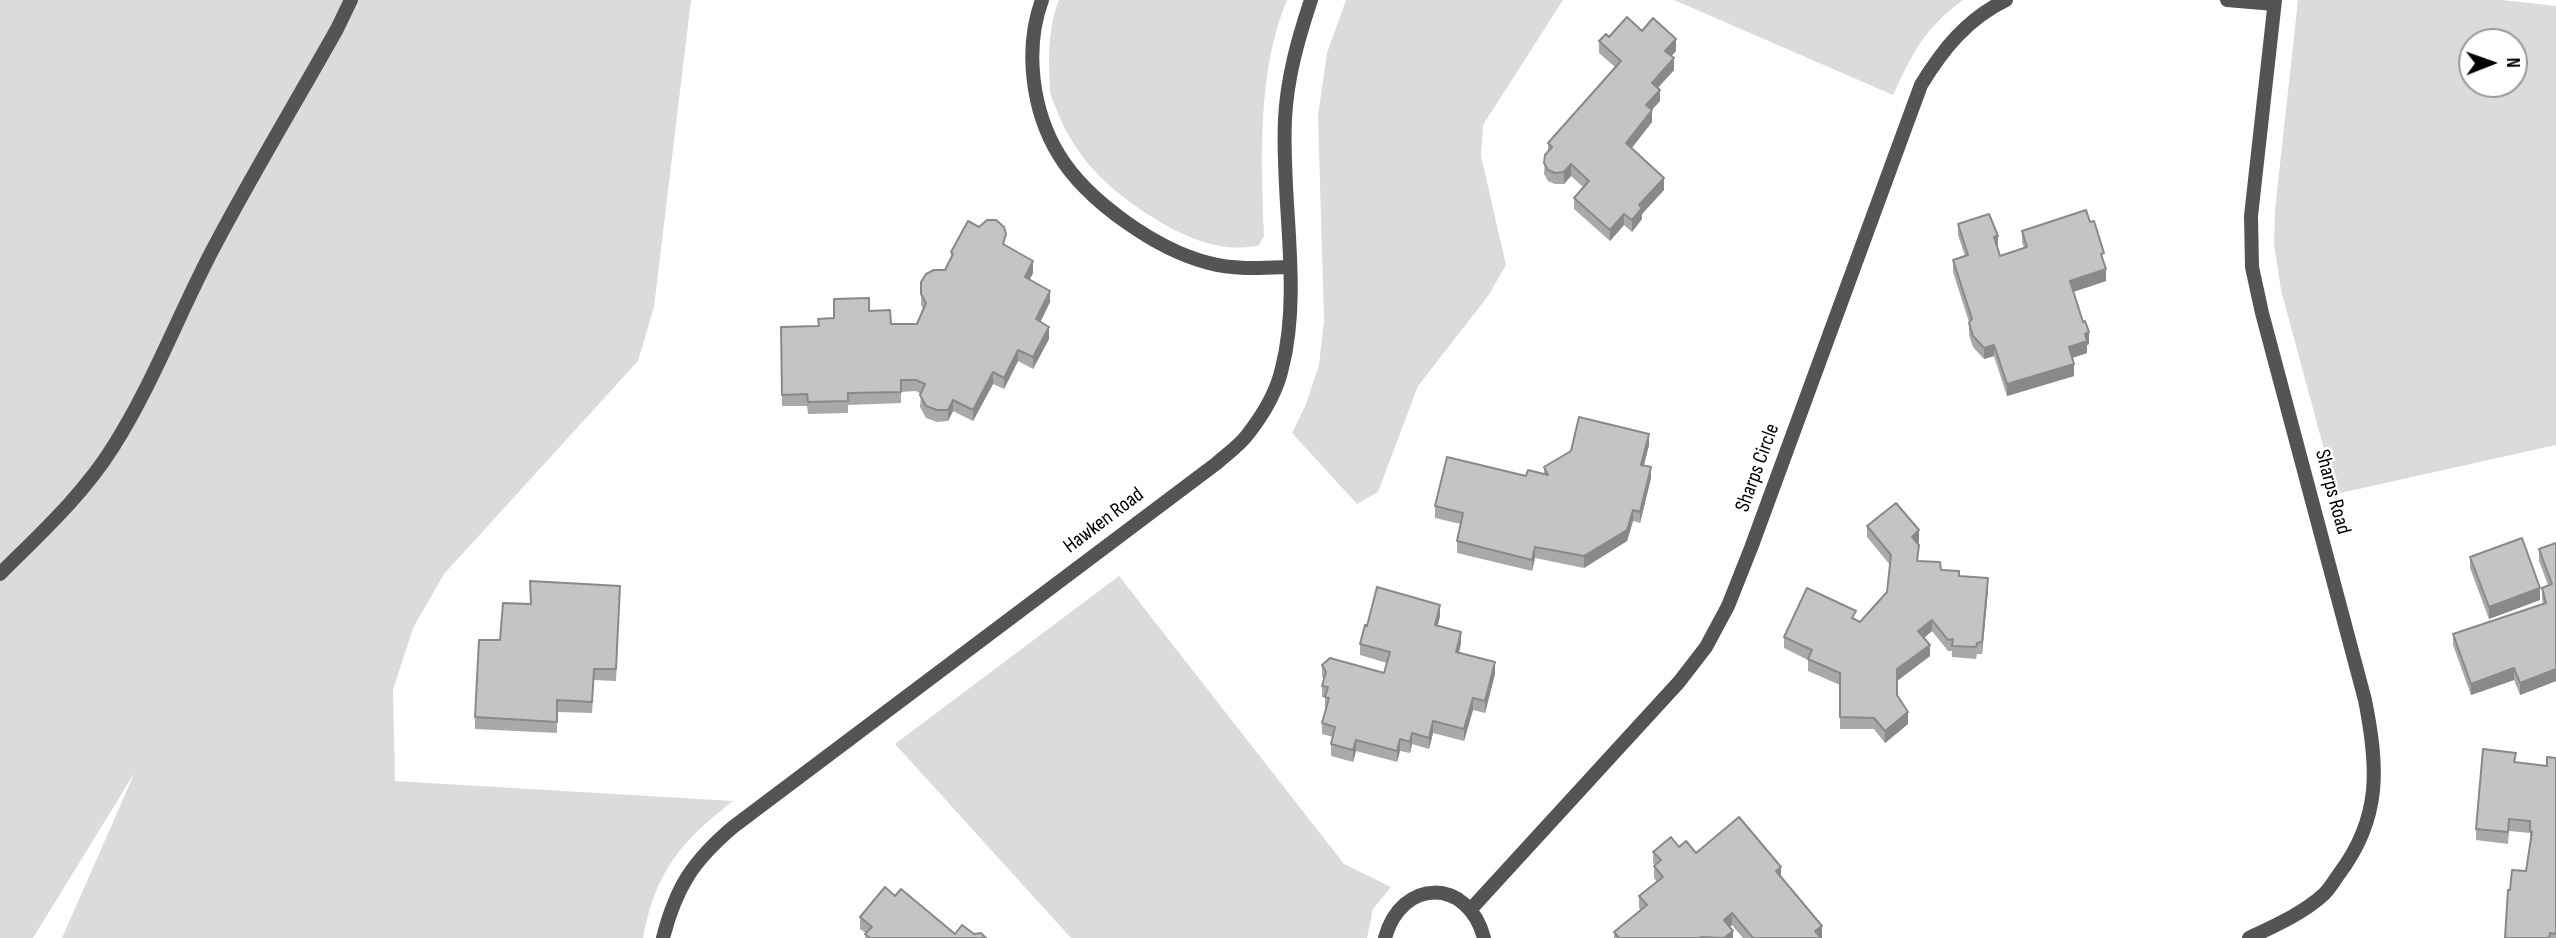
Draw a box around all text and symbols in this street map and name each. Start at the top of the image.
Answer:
north arrow [2458,28,2528,98]
text: N [2501,57,2524,68]
street label: Sharps Circle [1730,420,1786,516]
street label: Sharps Road [2309,447,2355,537]
street label: Hawken Road [1059,483,1149,559]

